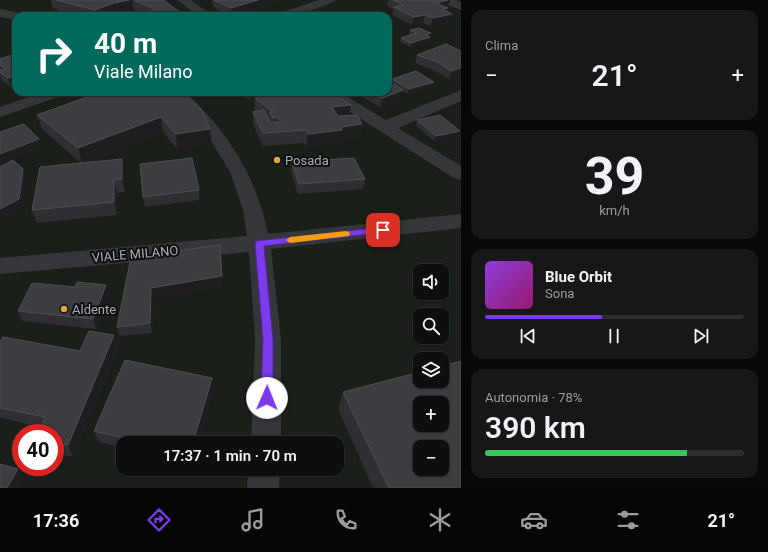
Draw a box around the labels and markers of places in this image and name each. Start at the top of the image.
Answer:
place label: Posada [285,153,329,168]
marker: Posada [272,155,282,165]
pin [366,213,400,247]
place label: Aldente [72,302,116,317]
marker: Aldente [59,304,69,314]

